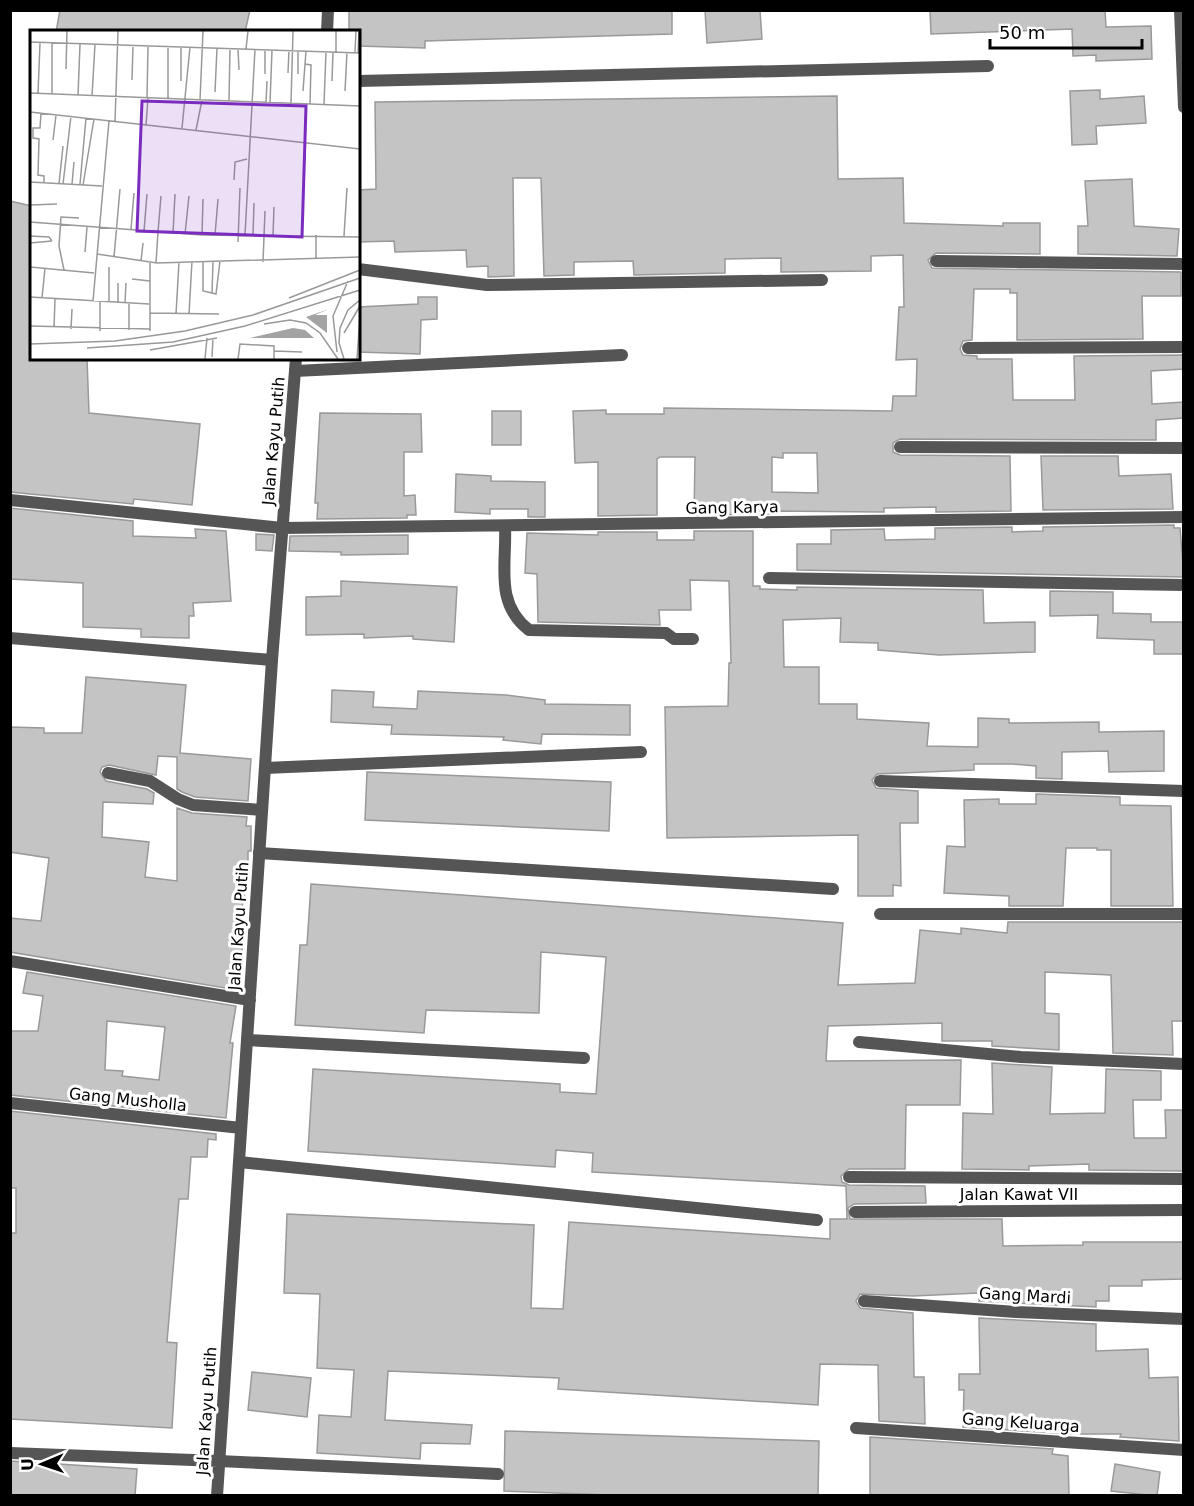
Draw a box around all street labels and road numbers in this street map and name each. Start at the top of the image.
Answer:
street label: Jalan Kayu Putih [258,376,289,507]
street label: Gang Karya [685,497,779,518]
street label: Jalan Kayu Putih [224,861,252,992]
street label: Gang Musholla [68,1084,188,1115]
street label: Jalan Kawat VII [959,1185,1078,1204]
street label: Gang Mardi [978,1284,1071,1307]
street label: Jalan Kayu Putih [192,1346,220,1477]
street label: Gang Keluarga [962,1409,1080,1436]

